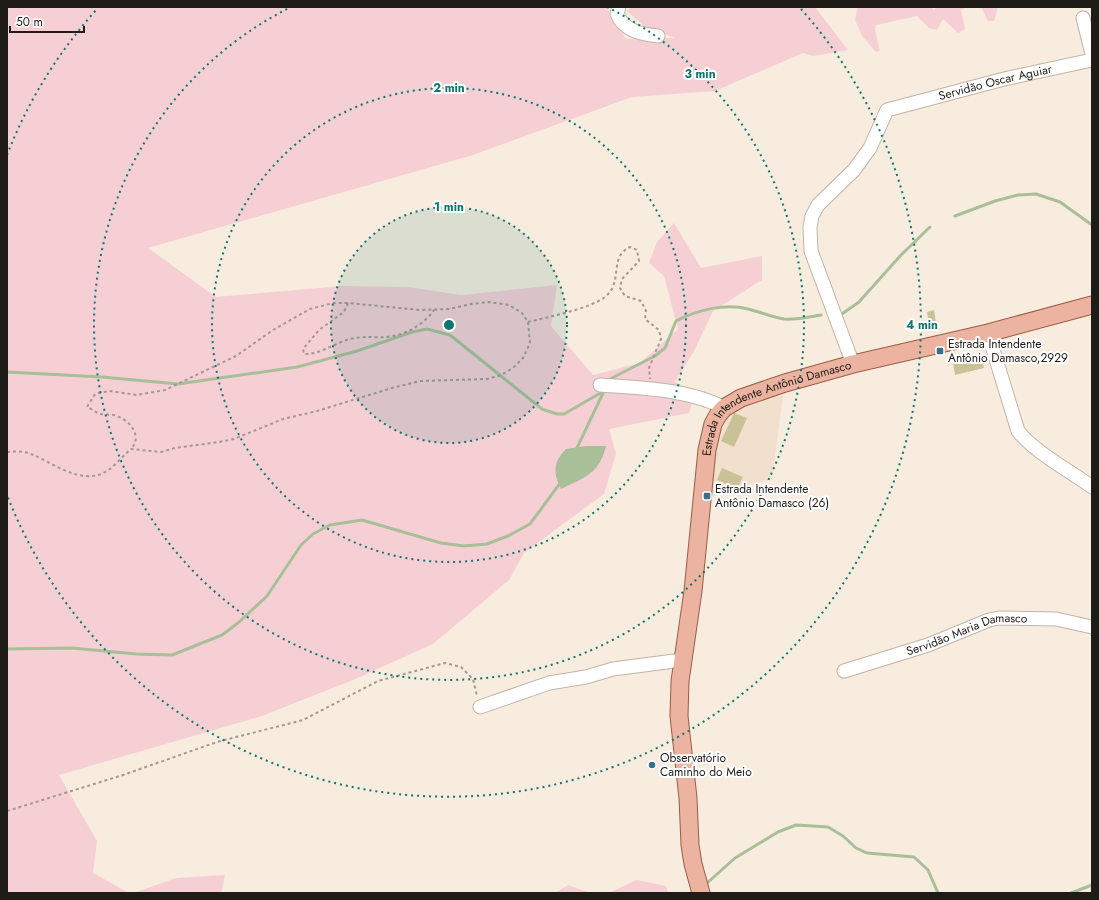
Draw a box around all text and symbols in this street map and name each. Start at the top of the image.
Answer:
scale bar [10,8,84,34]
text: 50 m [16,13,43,31]
street label: Servidão Oscar Aguiar [936,60,1054,105]
text: 3 min [684,65,716,83]
text: 2 min [433,79,465,97]
text: 1 min [434,198,464,216]
text: 4 min [906,316,938,334]
centre of rings [442,318,456,332]
place label: Estrada Intendente Antônio Damasco,2929 [948,335,1068,367]
marker: Estrada Intendente Antônio Damasco,2929 [935,346,945,356]
street label: Estrada Intendente Antônio Damasco [697,356,854,457]
place label: Estrada Intendente Antônio Damasco (26) [715,480,829,512]
marker: Estrada Intendente Antônio Damasco (26) [702,491,712,501]
street label: Servidão Maria Damasco [904,609,1028,660]
place label: Observatório Caminho do Meio [660,749,752,781]
marker: Observatório Caminho do Meio [647,760,657,770]

